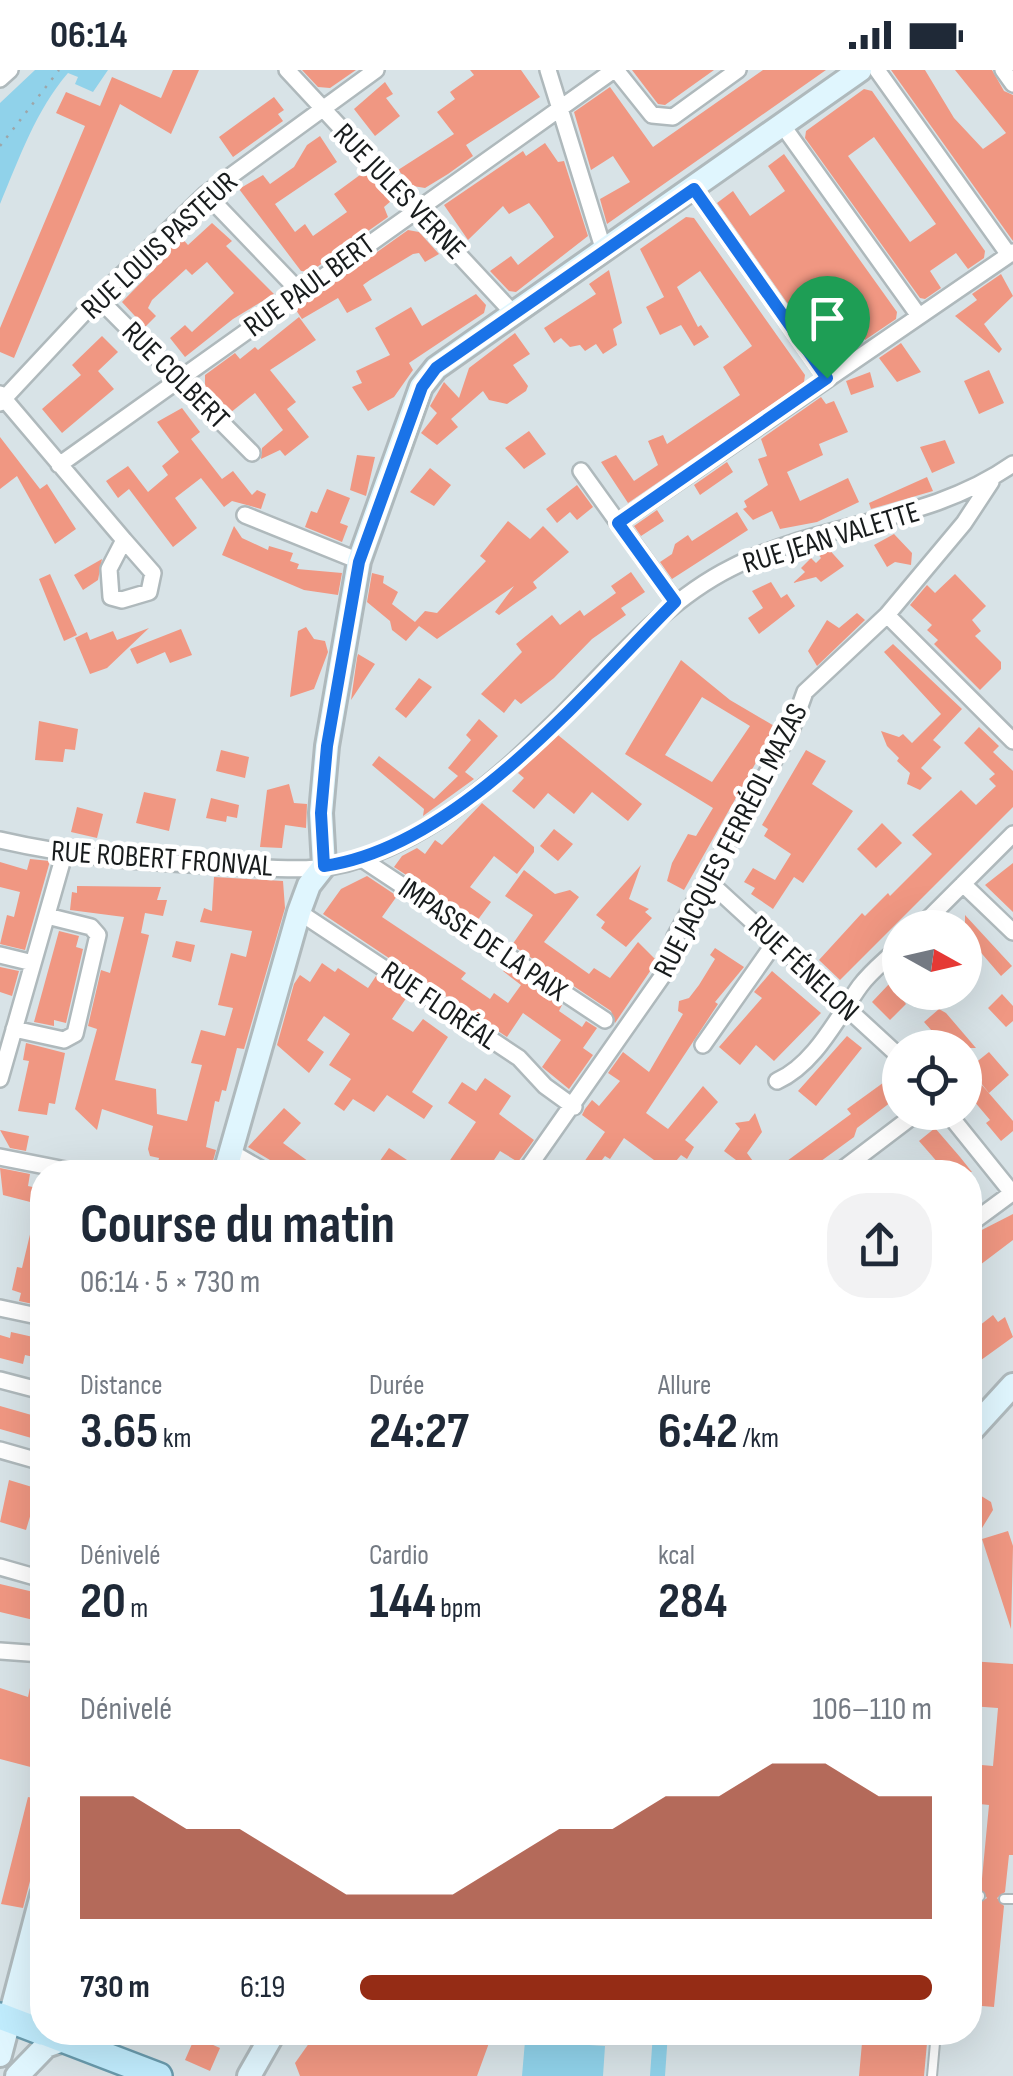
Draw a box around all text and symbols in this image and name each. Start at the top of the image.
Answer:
text: 06:14 [50,13,127,58]
street label: RUE JULES VERNE [326,116,473,267]
street label: RUE LOUIS PASTEUR [74,164,245,327]
street label: RUE PAUL BERT [237,226,382,345]
pin [785,276,870,379]
icon: arrive [800,291,855,346]
street label: RUE COLBERT [114,314,237,437]
street label: RUE JEAN VALETTE [739,494,924,582]
street label: RUE JACQUES FERRÉOL MAZAS [646,698,816,983]
street label: RUE ROBERT FRONVAL [50,833,274,885]
street label: IMPASSE DE LA PAIX [391,870,574,1010]
street label: RUE FÉNELON [741,908,866,1029]
north arrow [882,910,982,1010]
map controls [882,910,982,1130]
street label: RUE FLORÉAL [374,954,505,1058]
button: locate [882,1030,982,1130]
text: Course du matin [80,1192,395,1259]
button: share [827,1193,932,1298]
text: 06:14 · 5 × 730 m [80,1263,260,1302]
text: Distance [80,1369,163,1402]
text: Durée [369,1369,425,1402]
text: Allure [658,1369,711,1402]
text: 3.65 [80,1402,158,1462]
text: 24:27 [369,1402,469,1462]
text: 6:42 [658,1402,738,1462]
text: km [158,1422,191,1455]
text: /km [738,1422,779,1455]
text: Dénivelé [80,1539,161,1572]
text: Cardio [369,1539,429,1572]
text: kcal [658,1539,695,1572]
text: 20 [80,1572,126,1632]
text: 144 [369,1572,436,1632]
text: 284 [658,1572,727,1632]
text: m [126,1592,148,1625]
text: bpm [436,1592,481,1625]
text: Dénivelé [80,1690,172,1729]
text: 106–110 m [812,1690,932,1729]
text: 730 m [80,1968,150,2007]
text: 6:19 [240,1968,285,2007]

